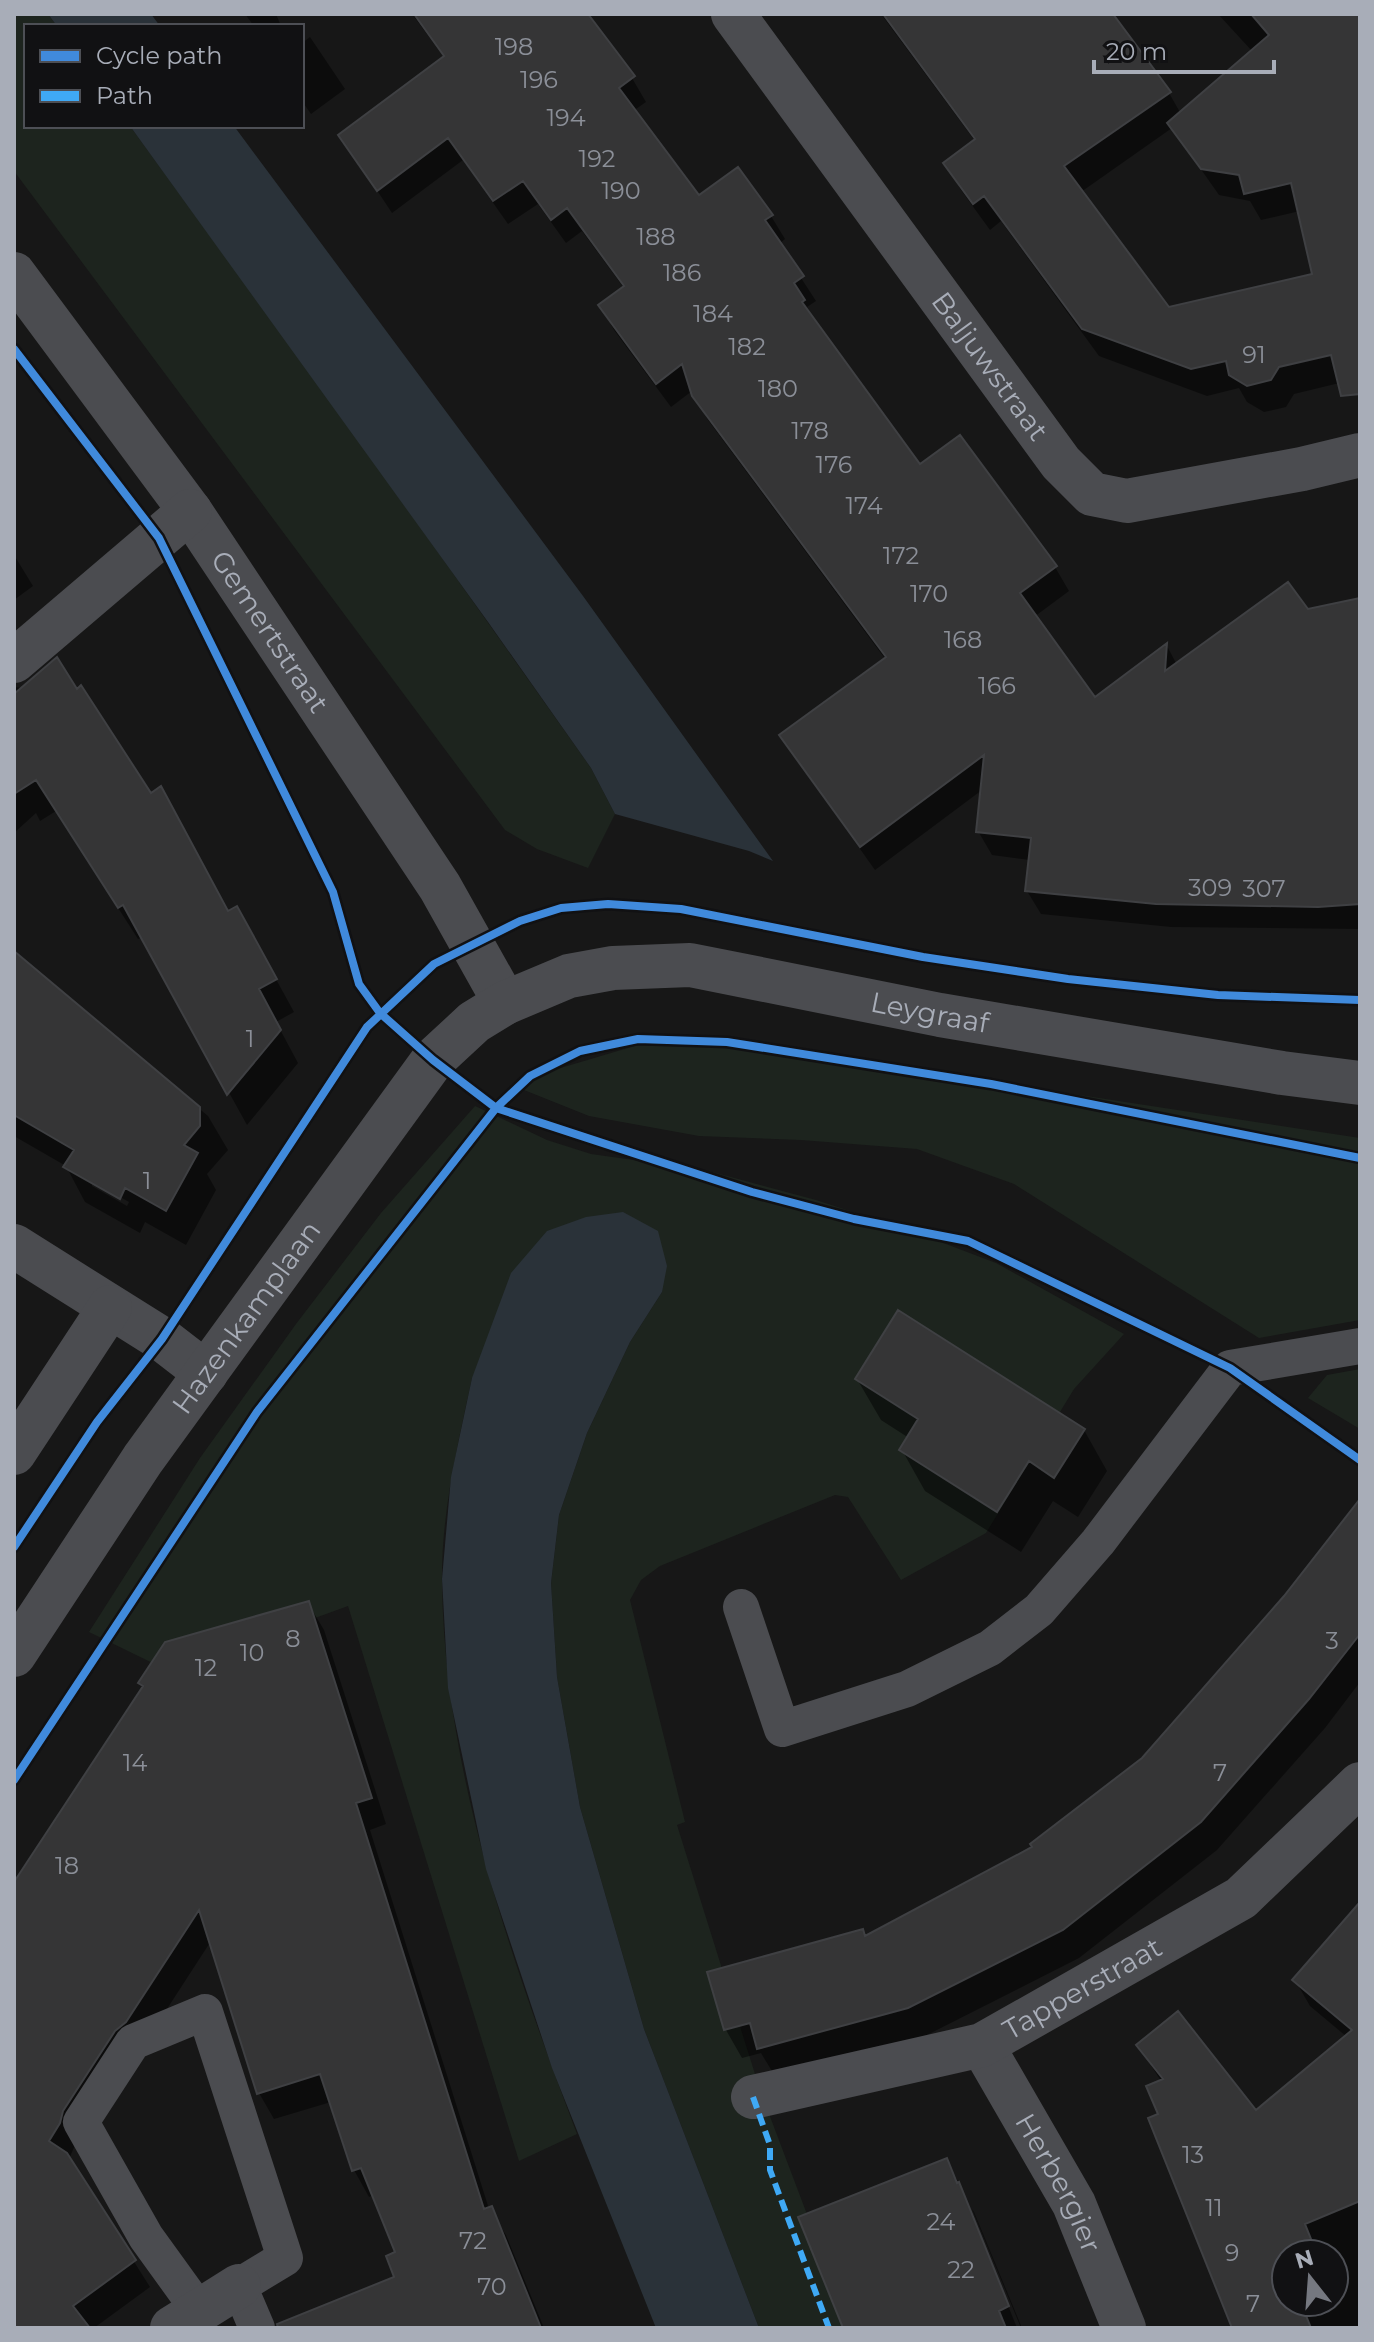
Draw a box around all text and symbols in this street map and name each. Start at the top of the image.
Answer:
legend [24,24,304,128]
scale bar [1094,24,1274,74]
house number: 198 [495,32,533,61]
text: 20 m [1106,37,1167,66]
text: Cycle path [96,41,223,70]
house number: 196 [520,65,558,94]
text: Path [96,81,153,110]
house number: 194 [546,103,586,132]
house number: 192 [579,144,615,173]
house number: 190 [601,176,641,205]
house number: 188 [636,222,676,251]
house number: 186 [663,258,701,287]
street label: Baljuwstraat [925,285,1056,447]
house number: 184 [693,299,733,328]
house number: 182 [728,332,766,361]
house number: 91 [1242,340,1266,369]
house number: 180 [758,374,798,403]
house number: 178 [791,416,829,445]
house number: 176 [816,450,852,479]
house number: 174 [845,491,883,520]
house number: 172 [883,541,919,570]
street label: Gemertstraat [204,544,336,719]
house number: 170 [910,579,948,608]
house number: 168 [944,625,982,654]
house number: 166 [978,671,1016,700]
house number: 309 [1188,873,1232,902]
house number: 307 [1242,874,1286,903]
street label: Leygraaf [868,985,993,1040]
house number: 1 [246,1024,254,1053]
house number: 1 [143,1166,151,1195]
street label: Hazenkamplaan [165,1214,328,1420]
house number: 8 [285,1624,301,1653]
house number: 3 [1325,1626,1339,1655]
house number: 10 [240,1638,264,1667]
house number: 12 [195,1653,217,1682]
house number: 14 [123,1748,147,1777]
house number: 7 [1213,1758,1227,1787]
house number: 18 [55,1851,79,1880]
street label: Tapperstraat [997,1930,1168,2047]
street label: Herbergier [1008,2107,1109,2257]
house number: 13 [1182,2140,1204,2169]
house number: 11 [1205,2193,1223,2222]
house number: 24 [927,2207,956,2236]
house number: 72 [459,2226,487,2255]
house number: 9 [1225,2238,1239,2267]
north arrow [1270,2238,1350,2318]
text: N [1292,2244,1317,2275]
house number: 22 [947,2255,975,2284]
house number: 70 [477,2272,507,2301]
house number: 7 [1246,2289,1260,2318]

